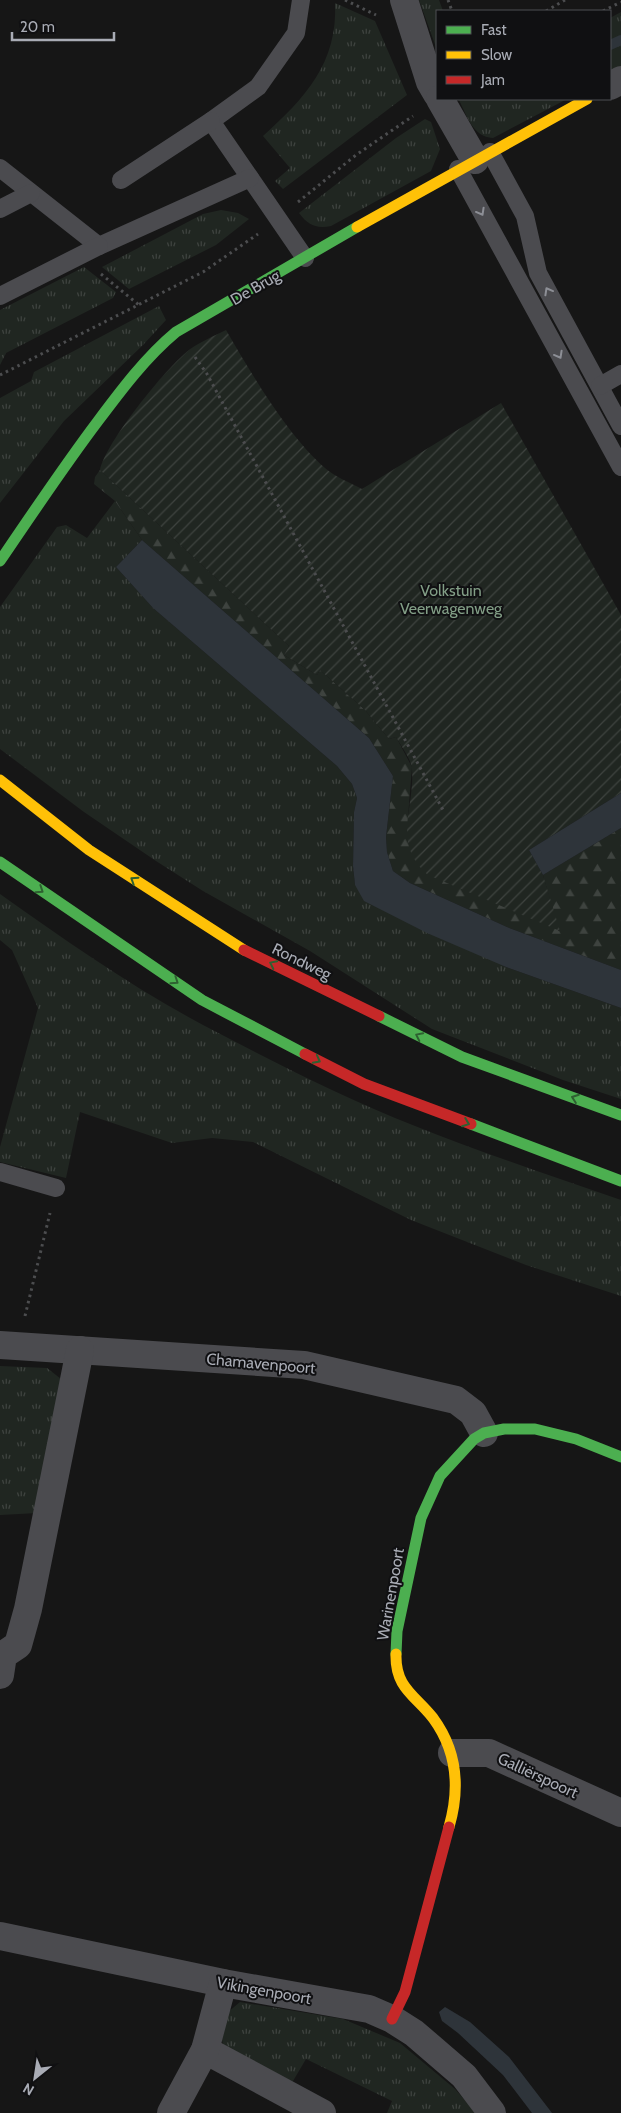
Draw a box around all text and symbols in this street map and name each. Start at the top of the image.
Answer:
scale bar [12,10,115,42]
legend [436,10,611,100]
text: 20 m [20,18,55,36]
text: Fast [481,21,506,39]
text: Slow [481,46,512,64]
text: Jam [480,71,505,89]
one-way arrow [475,207,485,216]
street label: De Brug [227,265,284,309]
one-way arrow [544,287,554,296]
one-way arrow [553,349,563,358]
park label: Volkstuin Veerwagenweg [400,581,503,618]
one-way arrow [131,876,140,886]
one-way arrow [35,884,44,893]
street label: Rondweg [269,939,335,984]
one-way arrow [269,960,278,970]
one-way arrow [169,975,179,984]
one-way arrow [415,1032,424,1042]
one-way arrow [311,1054,320,1064]
one-way arrow [571,1094,580,1104]
one-way arrow [461,1117,470,1127]
street label: Chamavenpoort [206,1349,317,1378]
street label: Warinenpoort [373,1546,408,1642]
street label: Galliërspoort [495,1749,581,1803]
street label: Vikingenpoort [215,1973,313,2008]
north arrow [10,2053,60,2103]
text: N [20,2079,37,2100]

